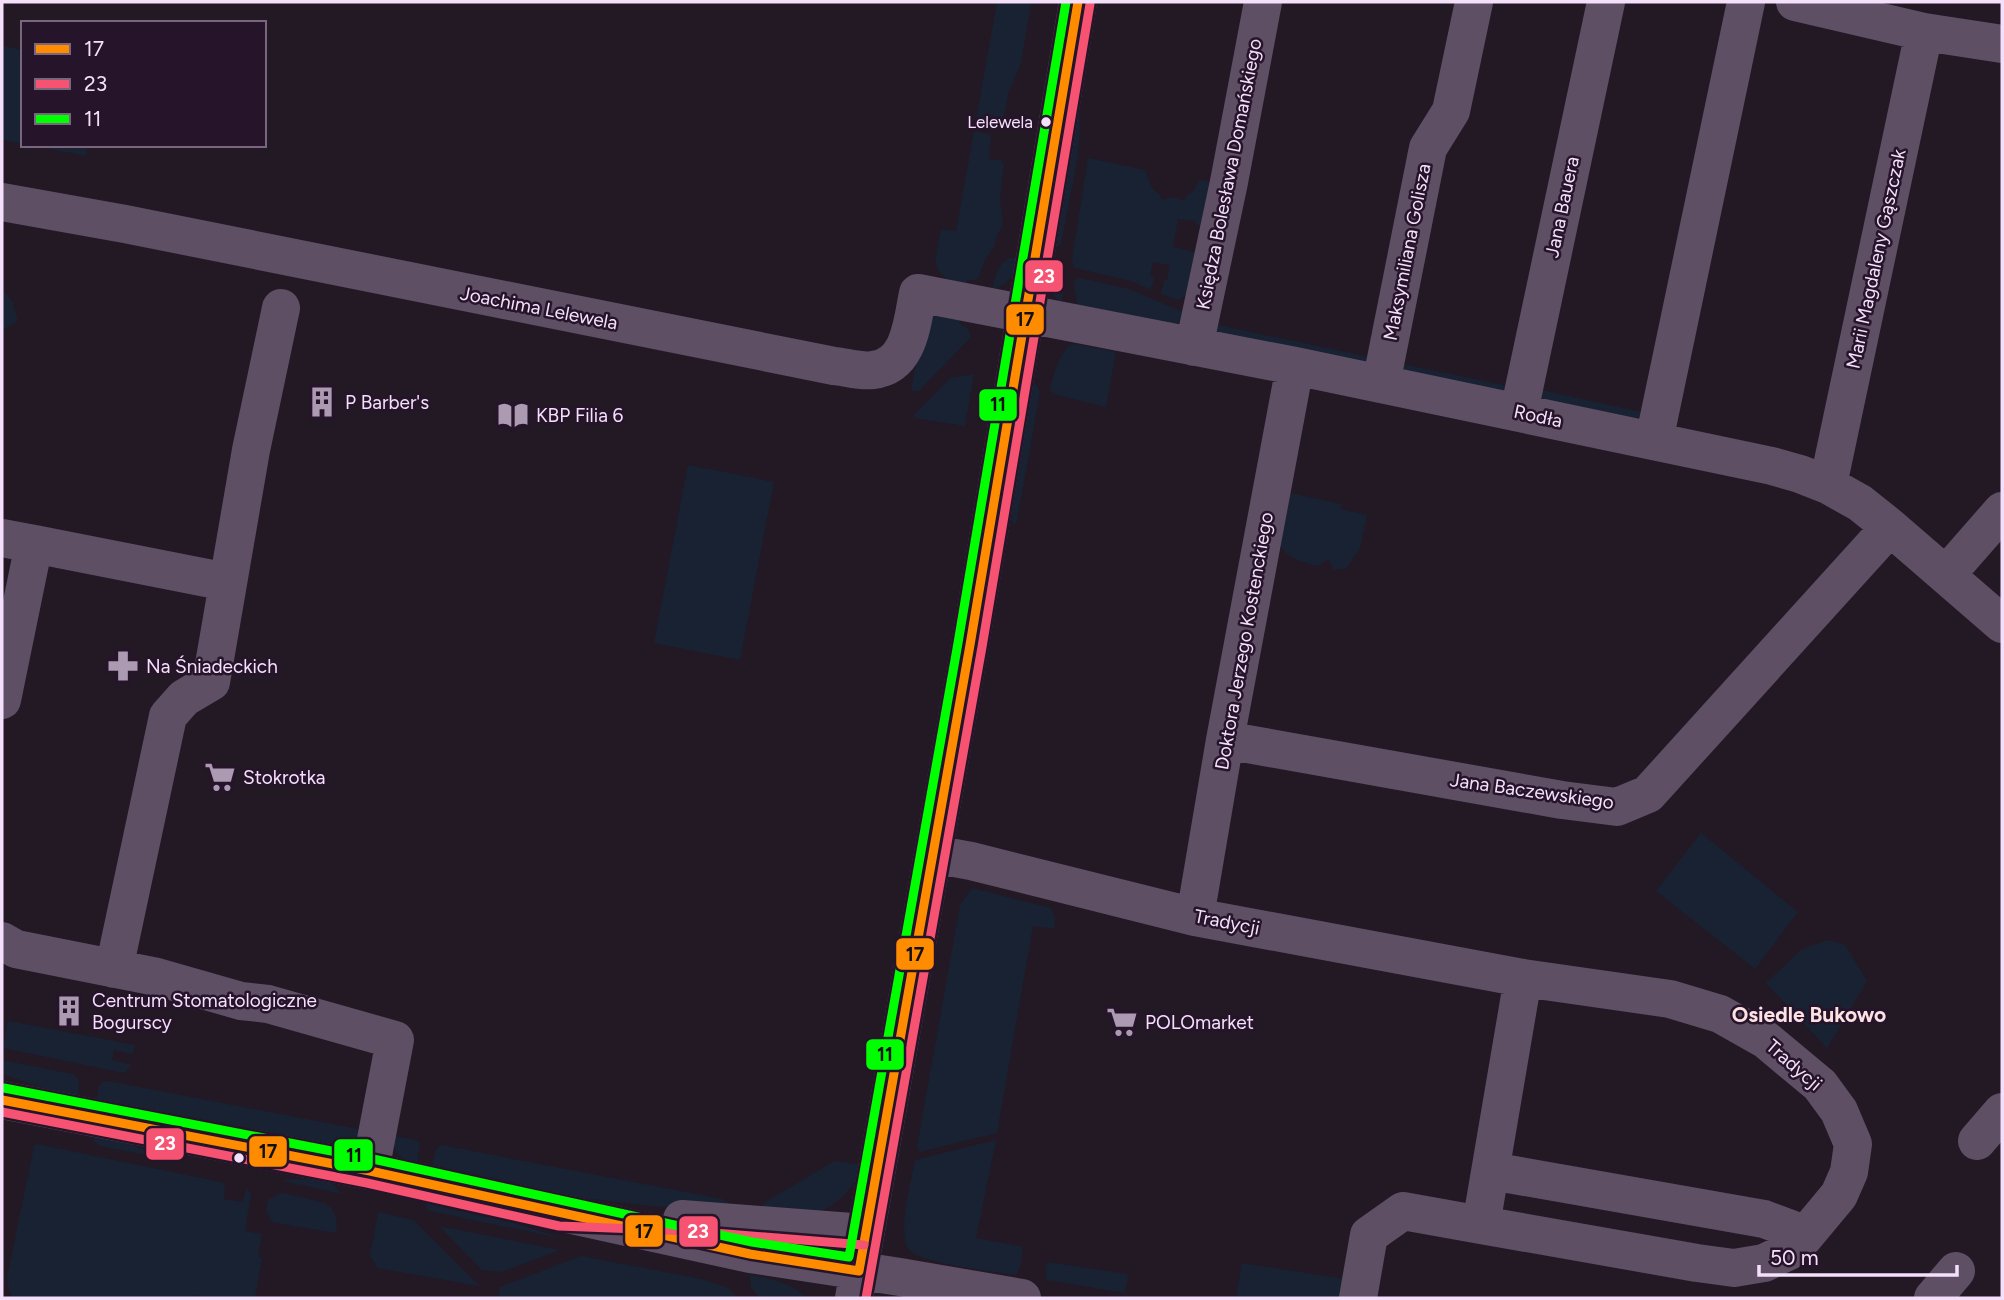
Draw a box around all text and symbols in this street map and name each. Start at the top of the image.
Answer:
legend [21,21,266,147]
text: 17 [84,36,104,61]
street label: Księdza Bolesława Domańskiego [1191,37,1267,311]
text: 23 [84,71,107,96]
text: 11 [84,106,101,131]
place label: Lelewela [967,112,1033,132]
marker: Lelewela [1039,115,1053,129]
street label: Marii Magdaleny Gąszczak [1841,146,1911,371]
street label: Jana Bauera [1540,154,1584,260]
street label: Maksymiliana Golisza [1379,162,1435,342]
line badge: 23 [1024,259,1064,293]
text: 23 [1033,265,1055,288]
street label: Joachima Lelewela [458,281,620,335]
line badge: 17 [1005,303,1045,336]
text: 17 [1016,308,1034,331]
building icon: P Barber's [305,385,339,419]
line badge: 11 [978,388,1018,422]
place label: P Barber's [345,391,429,414]
text: 11 [990,393,1006,416]
library icon: KBP Filia 6 [496,398,530,432]
street label: Rodła [1512,400,1564,432]
place label: KBP Filia 6 [536,404,624,427]
street label: Doktora Jerzego Kostenckiego [1210,510,1278,772]
pharmacy icon: Na Śniadeckich [106,649,140,683]
place label: Na Śniadeckich [146,655,278,678]
supermarket icon: Stokrotka [203,760,237,794]
place label: Stokrotka [243,766,325,789]
street label: Jana Baczewskiego [1448,768,1616,814]
street label: Tradycji [1192,904,1262,940]
line badge: 17 [895,937,935,971]
text: 17 [906,943,924,966]
place label: Centrum Stomatologiczne Bogurscy [92,989,317,1034]
building icon: Centrum Stomatologiczne Bogurscy [52,994,86,1028]
district label: Osiedle Bukowo [1732,1002,1886,1027]
supermarket icon: POLOmarket [1105,1005,1139,1039]
place label: POLOmarket [1145,1011,1254,1034]
street label: Tradycji [1761,1035,1827,1095]
line badge: 11 [865,1038,905,1071]
text: 11 [877,1043,893,1066]
line badge: 23 [145,1127,185,1161]
text: 23 [154,1132,176,1155]
line badge: 17 [248,1135,288,1168]
line badge: 11 [333,1138,374,1172]
text: 17 [259,1140,277,1163]
text: 11 [346,1144,362,1167]
unlabelled marker [232,1151,246,1165]
line badge: 17 [624,1214,664,1248]
line badge: 23 [678,1215,719,1248]
text: 17 [635,1220,653,1243]
text: 23 [687,1220,709,1243]
scale bar [1759,1234,1957,1278]
text: 50 m [1770,1245,1819,1270]

